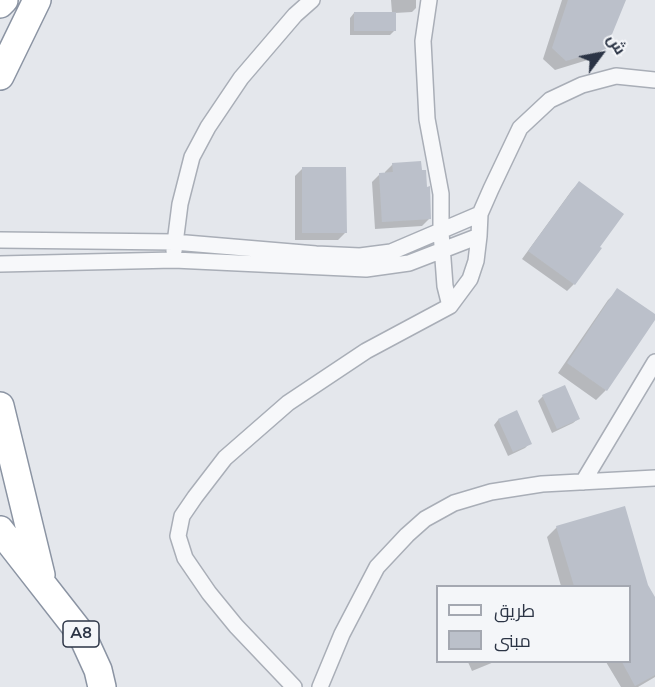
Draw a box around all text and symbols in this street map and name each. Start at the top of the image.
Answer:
north arrow [571,24,631,84]
text: ش [601,30,631,59]
legend [436,585,631,663]
text: طريق [494,599,535,623]
road number: A8 [63,621,99,647]
text: مبنى [494,629,531,653]

